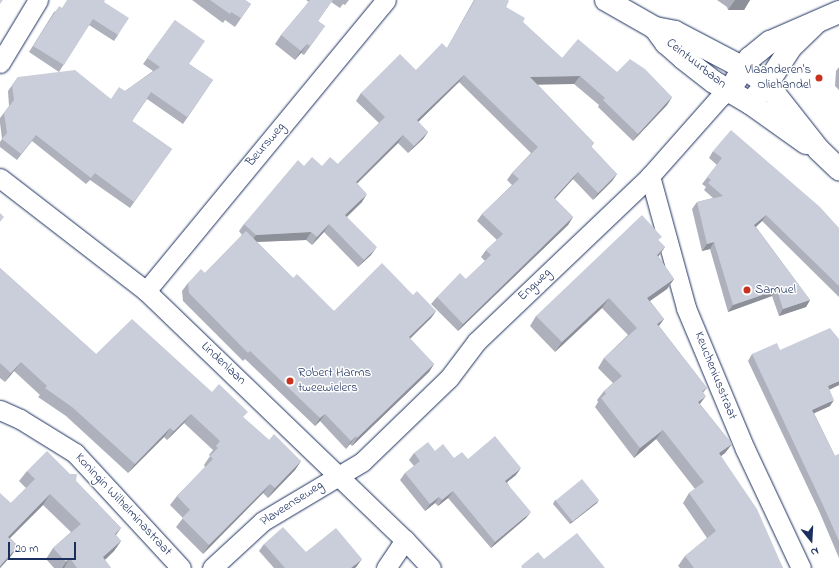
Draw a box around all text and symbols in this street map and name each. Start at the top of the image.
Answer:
street label: Ceintuurbaan [663,36,729,92]
place label: Vlaanderen's Oliehandel [745,63,811,94]
marker: Vlaanderen's Oliehandel [814,73,824,83]
street label: Beursweg [243,120,289,170]
street label: Engweg [515,265,555,305]
place label: Samuel [755,282,796,298]
marker: Samuel [742,285,752,295]
street label: Keucheniusstraat [690,330,740,422]
street label: Lindenlaan [197,339,249,389]
place label: Robert Harms tweewielers [298,366,371,397]
marker: Robert Harms tweewielers [285,376,295,386]
street label: Koningin Wilhelminastraat [71,450,175,560]
street label: Plaveenseweg [258,478,326,530]
north arrow [791,520,831,560]
scale bar [10,534,78,560]
text: 20 m [15,540,38,558]
text: N [809,543,821,560]

